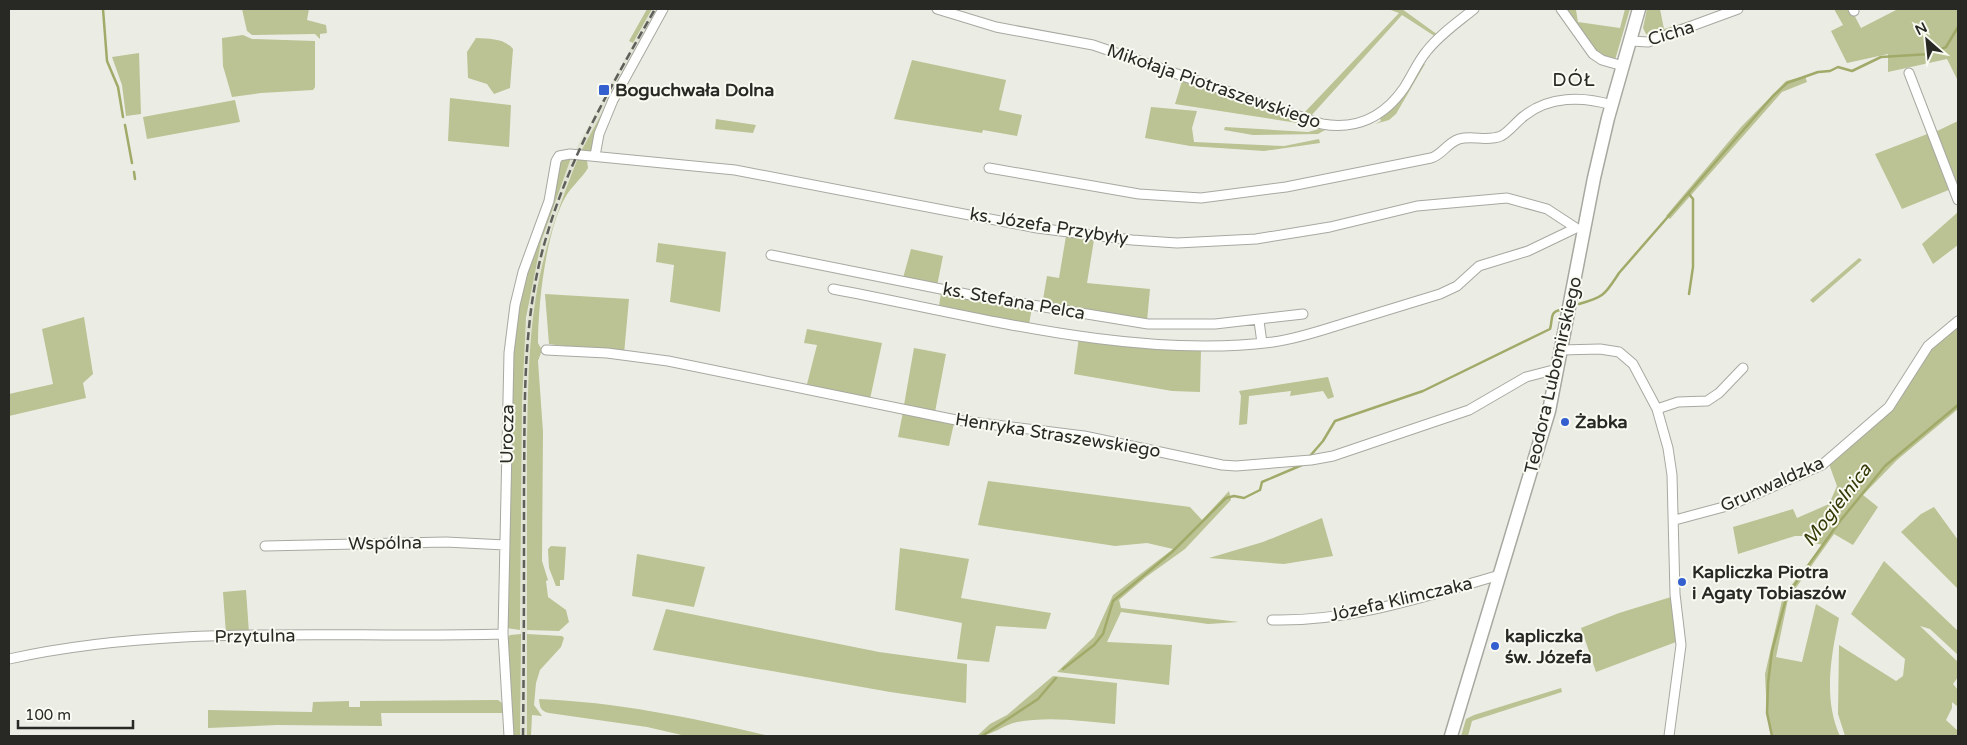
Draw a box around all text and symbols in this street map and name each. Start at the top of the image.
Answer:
north arrow [1902,15,1952,65]
street label: Cicha [1645,16,1697,50]
text: N [1912,19,1930,39]
street label: Mikołaja Piotraszewskiego [1104,39,1324,133]
district label: DÓŁ [1552,68,1596,91]
place label: Boguchwała Dolna [615,79,774,101]
marker: Boguchwała Dolna [597,83,611,97]
street label: ks. Józefa Przybyły [968,203,1130,249]
street label: Teodora Lubomirskiego [1520,274,1586,476]
street label: ks. Stefana Pelca [941,278,1087,324]
street label: Urocza [495,404,519,464]
street label: Henryka Straszewskiego [954,408,1162,462]
place label: Żabka [1575,411,1628,433]
marker: Żabka [1559,416,1571,428]
street label: Grunwaldzka [1717,451,1827,517]
water label: Mogielnica [1798,458,1877,551]
street label: Wspólna [348,531,422,555]
place label: Kapliczka Piotra i Agaty Tobiaszów [1692,561,1847,604]
street label: Józefa Klimczaka [1327,572,1475,626]
marker: Kapliczka Piotra i Agaty Tobiaszów [1676,576,1688,588]
street label: Przytulna [214,624,296,648]
place label: kapliczka św. Józefa [1505,625,1592,668]
marker: kapliczka św. Józefa [1489,640,1501,652]
scale bar [18,698,132,730]
text: 100 m [25,706,71,724]

